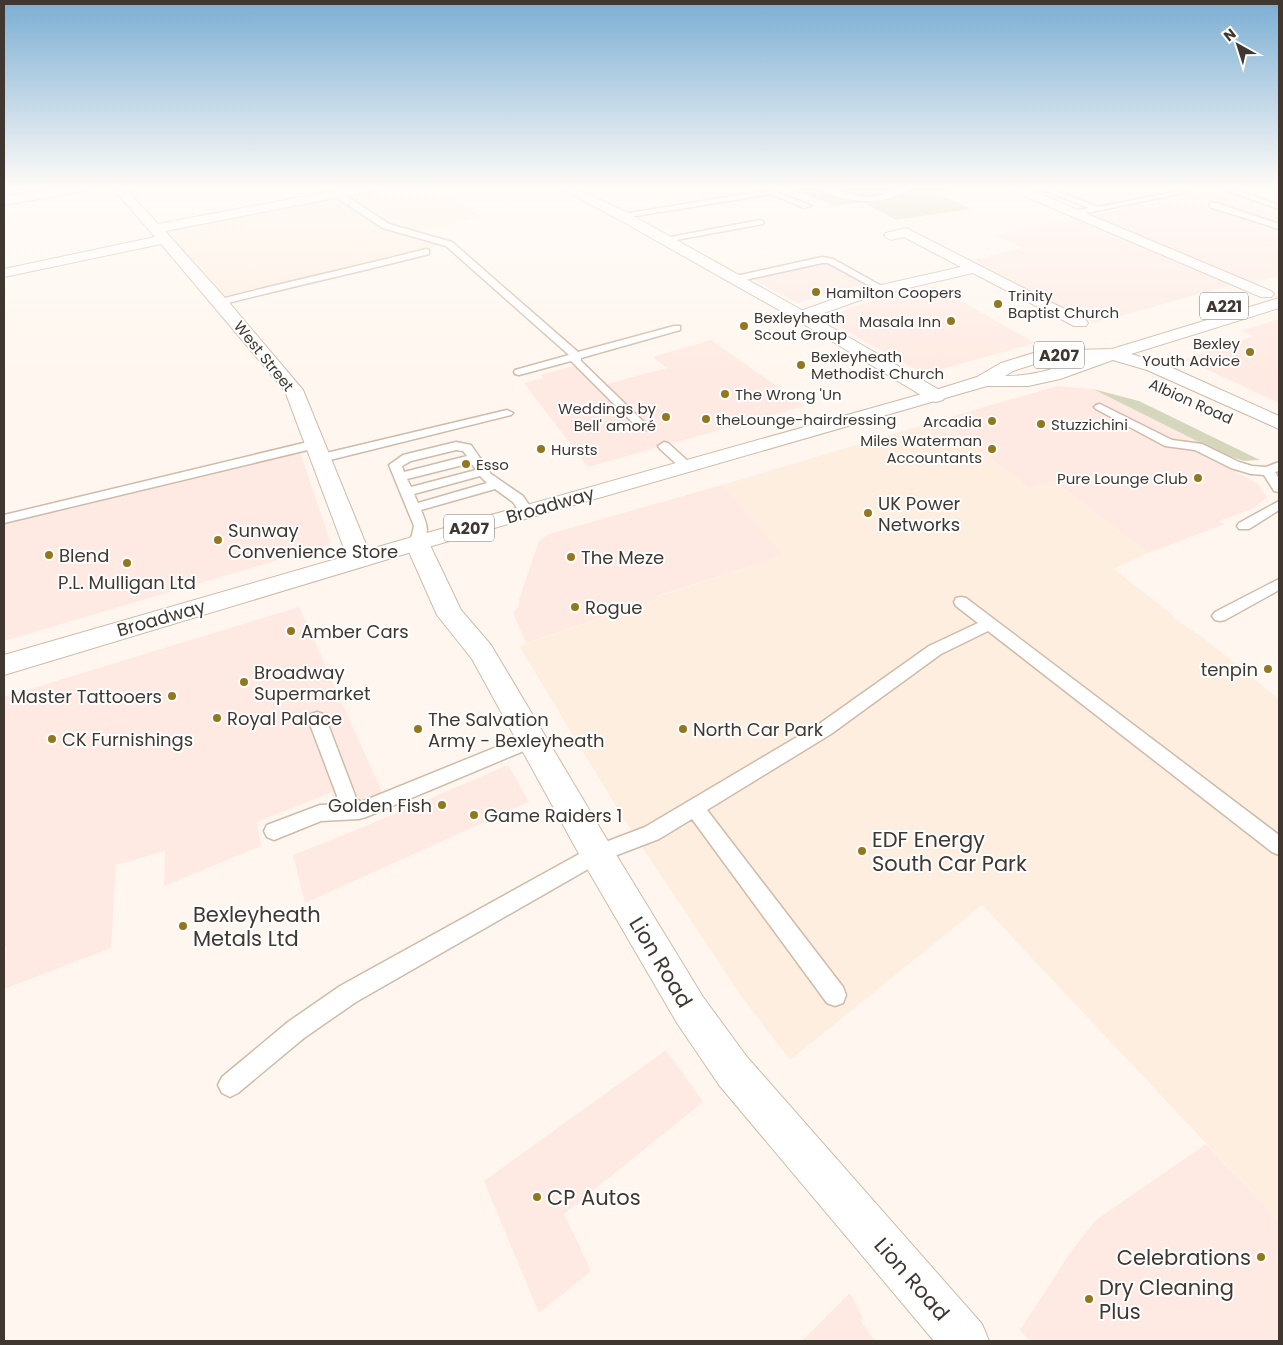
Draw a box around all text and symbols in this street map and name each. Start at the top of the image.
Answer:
north arrow [1213,20,1263,70]
text: N [1219,24,1240,46]
place label: Hamilton Coopers [826,282,962,303]
place label: Trinity Baptist Church [1008,285,1119,323]
marker: Hamilton Coopers [810,286,822,298]
road number: A221 [1200,292,1248,320]
marker: Trinity Baptist Church [992,298,1004,310]
place label: Bexleyheath Scout Group [754,307,847,345]
place label: Masala Inn [859,311,941,332]
marker: Masala Inn [945,315,957,327]
street label: West Street [229,316,299,396]
marker: Bexleyheath Scout Group [738,320,750,332]
place label: Bexley Youth Advice [1142,333,1241,371]
road number: A207 [1034,342,1084,368]
place label: Bexleyheath Methodist Church [811,346,944,384]
marker: Bexley Youth Advice [1244,346,1256,358]
marker: Bexleyheath Methodist Church [795,359,807,371]
street label: Albion Road [1146,373,1236,429]
place label: The Wrong 'Un [735,384,842,405]
marker: The Wrong 'Un [719,388,731,400]
place label: Weddings by Bell' amoré [558,398,657,436]
place label: theLounge-hairdressing [716,409,897,430]
marker: Weddings by Bell' amoré [660,411,672,423]
place label: Arcadia [923,411,982,432]
marker: theLounge-hairdressing [700,413,712,425]
place label: Stuzzichini [1051,414,1128,435]
marker: Arcadia [986,415,998,427]
marker: Stuzzichini [1035,418,1047,430]
place label: Miles Waterman Accountants [860,430,982,468]
place label: Hursts [551,439,598,460]
marker: Hursts [535,443,547,455]
marker: Miles Waterman Accountants [986,443,998,455]
place label: Esso [476,454,509,475]
marker: Esso [460,458,472,470]
place label: Pure Lounge Club [1057,468,1188,489]
marker: Pure Lounge Club [1192,472,1204,484]
street label: Broadway [503,480,597,530]
place label: UK Power Networks [878,491,961,537]
marker: UK Power Networks [862,507,874,519]
road number: A207 [444,514,494,542]
place label: Sunway Convenience Store [228,518,398,564]
marker: Sunway Convenience Store [212,534,224,546]
place label: Blend [59,543,109,568]
place label: The Meze [581,545,664,570]
marker: Blend [43,549,55,561]
marker: The Meze [565,551,577,563]
marker: P.L. Mulligan Ltd [121,557,133,569]
place label: P.L. Mulligan Ltd [58,570,196,595]
street label: Broadway [114,593,208,643]
place label: Rogue [585,595,642,620]
marker: Rogue [569,601,581,613]
place label: Amber Cars [301,619,409,644]
marker: Amber Cars [285,625,297,637]
place label: tenpin [1201,657,1258,682]
place label: Broadway Supermarket [254,660,371,706]
marker: tenpin [1262,663,1274,675]
marker: Broadway Supermarket [238,676,250,688]
place label: Master Tattooers [10,684,162,709]
marker: Master Tattooers [166,690,178,702]
place label: Royal Palace [227,706,342,731]
place label: The Salvation Army - Bexleyheath [428,707,605,753]
marker: Royal Palace [211,712,223,724]
place label: North Car Park [693,717,824,742]
marker: The Salvation Army - Bexleyheath [412,723,424,735]
marker: North Car Park [677,723,689,735]
place label: CK Furnishings [62,727,193,752]
marker: CK Furnishings [46,733,58,745]
place label: Golden Fish [328,793,432,818]
marker: Golden Fish [436,799,448,811]
place label: Game Raiders 1 [484,803,622,828]
marker: Game Raiders 1 [468,809,480,821]
place label: EDF Energy South Car Park [872,825,1027,878]
marker: EDF Energy South Car Park [856,845,868,857]
place label: Bexleyheath Metals Ltd [193,900,321,953]
street label: Lion Road [622,911,700,1013]
marker: Bexleyheath Metals Ltd [177,920,189,932]
place label: CP Autos [547,1183,641,1212]
marker: CP Autos [531,1191,543,1203]
street label: Lion Road [868,1231,956,1327]
place label: Celebrations [1117,1243,1251,1272]
marker: Celebrations [1255,1251,1267,1263]
place label: Dry Cleaning Plus [1099,1273,1234,1326]
marker: Dry Cleaning Plus [1083,1293,1095,1305]

